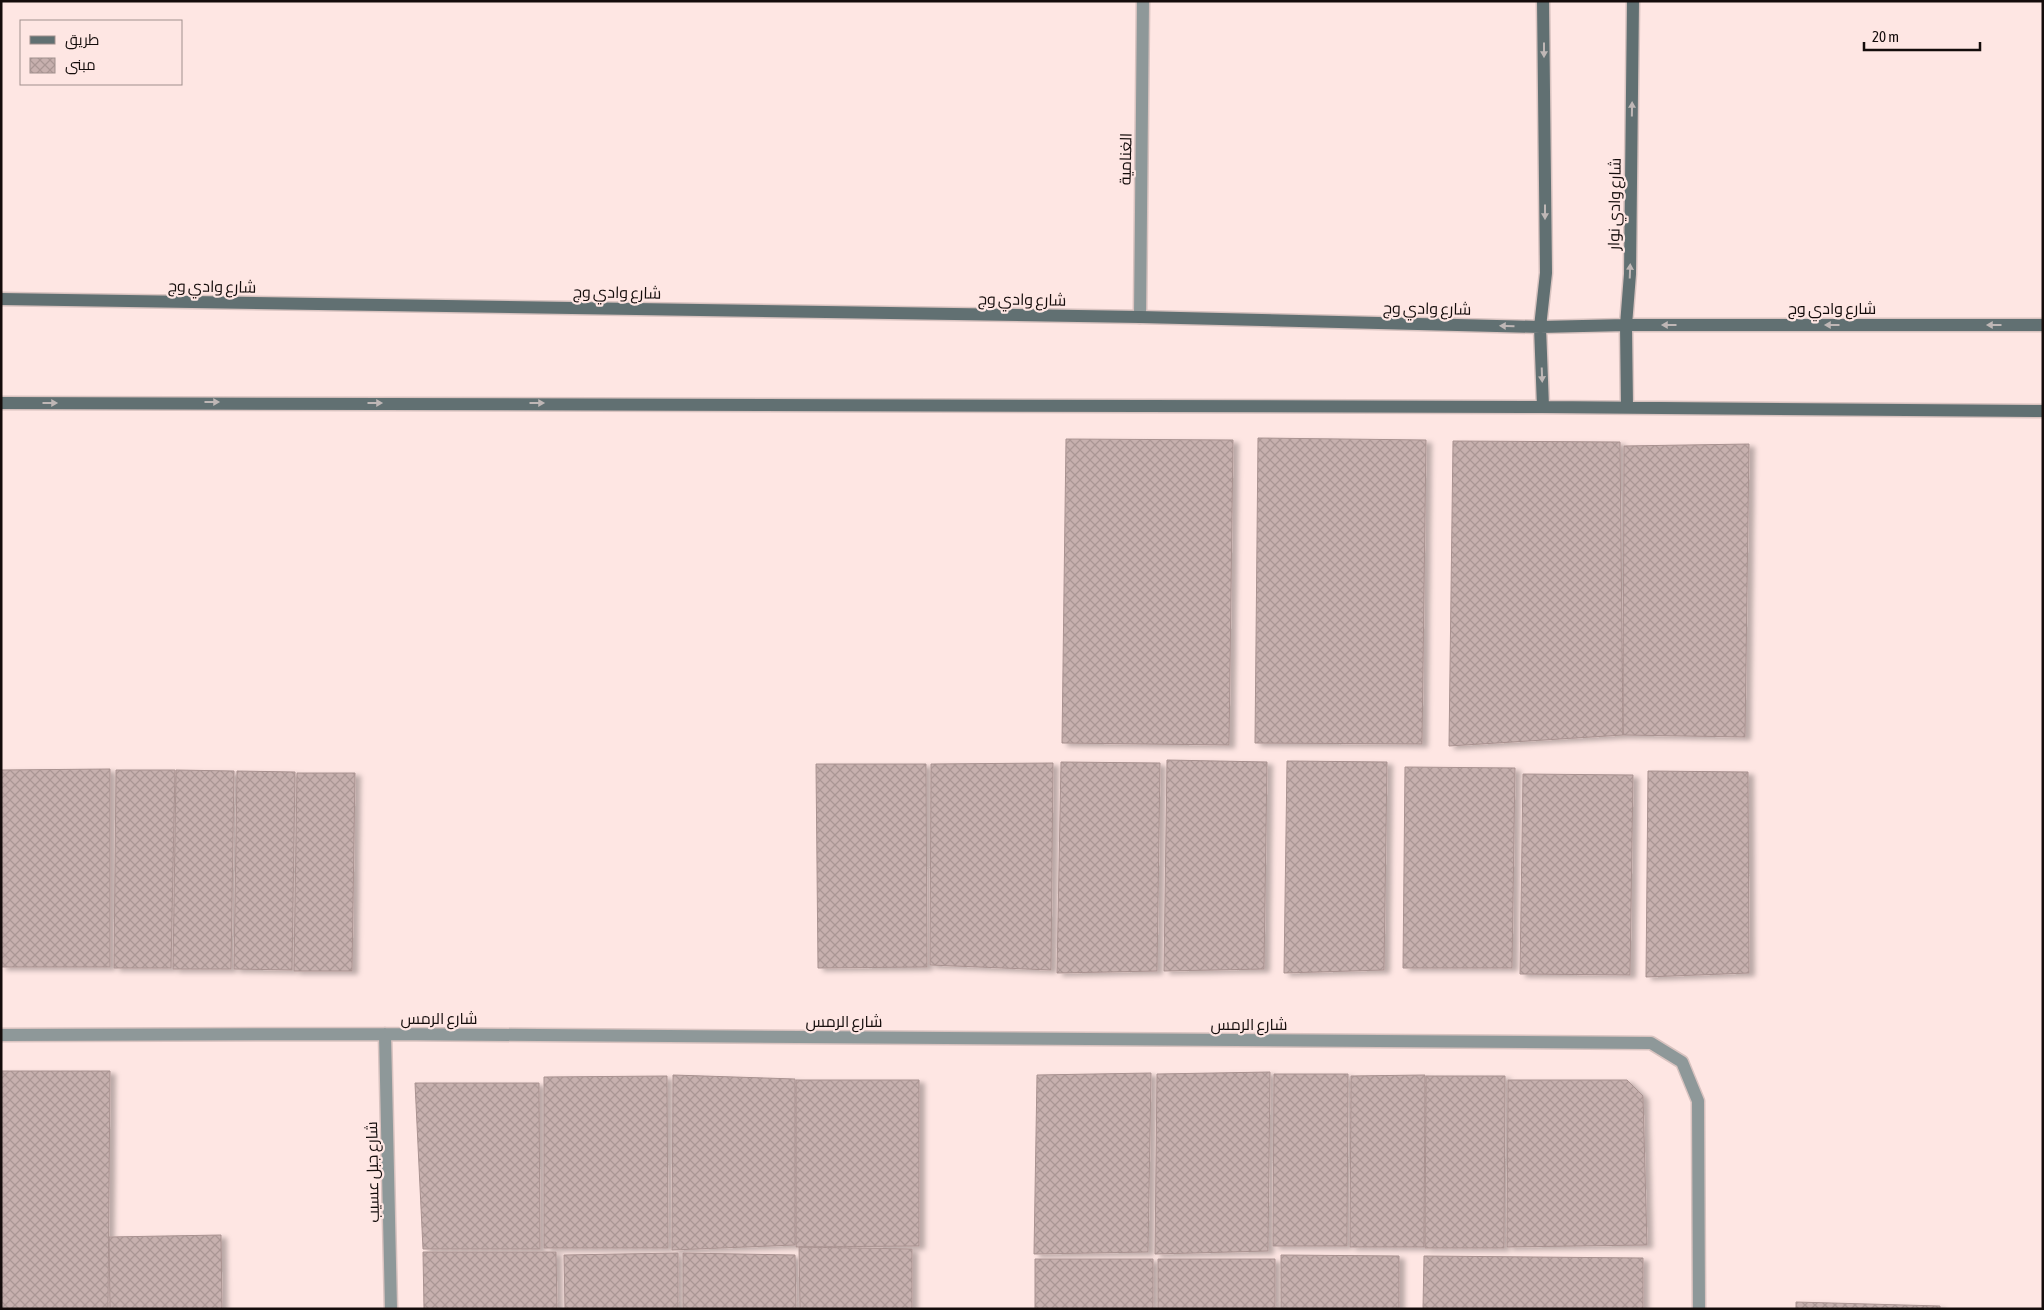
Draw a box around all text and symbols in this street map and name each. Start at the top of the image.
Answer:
legend [20,20,182,85]
scale bar [1864,20,1980,52]
text: 20 m [1872,28,1899,45]
text: طريق [65,31,99,50]
one-way arrow [1540,42,1548,58]
text: مبنى [65,56,96,75]
one-way arrow [1628,101,1636,117]
street label: الغنامية [1116,133,1135,185]
street label: شارع وادي نوار [1604,158,1629,251]
one-way arrow [1541,205,1549,221]
one-way arrow [1626,263,1634,279]
street label: شارع وادي وج [168,276,256,301]
street label: شارع وادي وج [573,282,661,307]
street label: شارع وادي وج [978,289,1066,314]
street label: شارع وادي وج [1383,298,1471,323]
street label: شارع وادي وج [1788,299,1876,322]
one-way arrow [1661,321,1677,329]
one-way arrow [1823,321,1839,329]
one-way arrow [1986,321,2002,329]
one-way arrow [1498,322,1514,330]
one-way arrow [1538,367,1546,383]
one-way arrow [205,398,221,406]
one-way arrow [42,399,58,407]
one-way arrow [367,399,383,407]
one-way arrow [530,399,546,407]
street label: شارع الرمس [401,1009,477,1030]
street label: شارع الرمس [806,1012,882,1033]
street label: شارع الرمس [1211,1015,1287,1036]
street label: شارع جبل عسيب [362,1121,385,1223]

